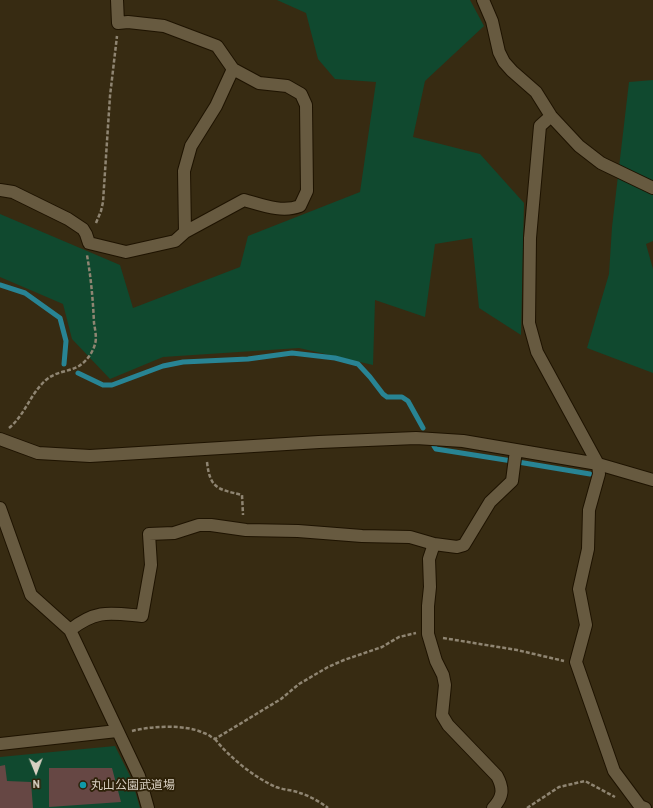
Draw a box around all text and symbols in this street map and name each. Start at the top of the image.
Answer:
north arrow [16,752,56,792]
text: N [32,778,40,791]
place label: 丸山公園武道場 [91,778,175,792]
marker: 丸山公園武道場 [78,780,88,790]

